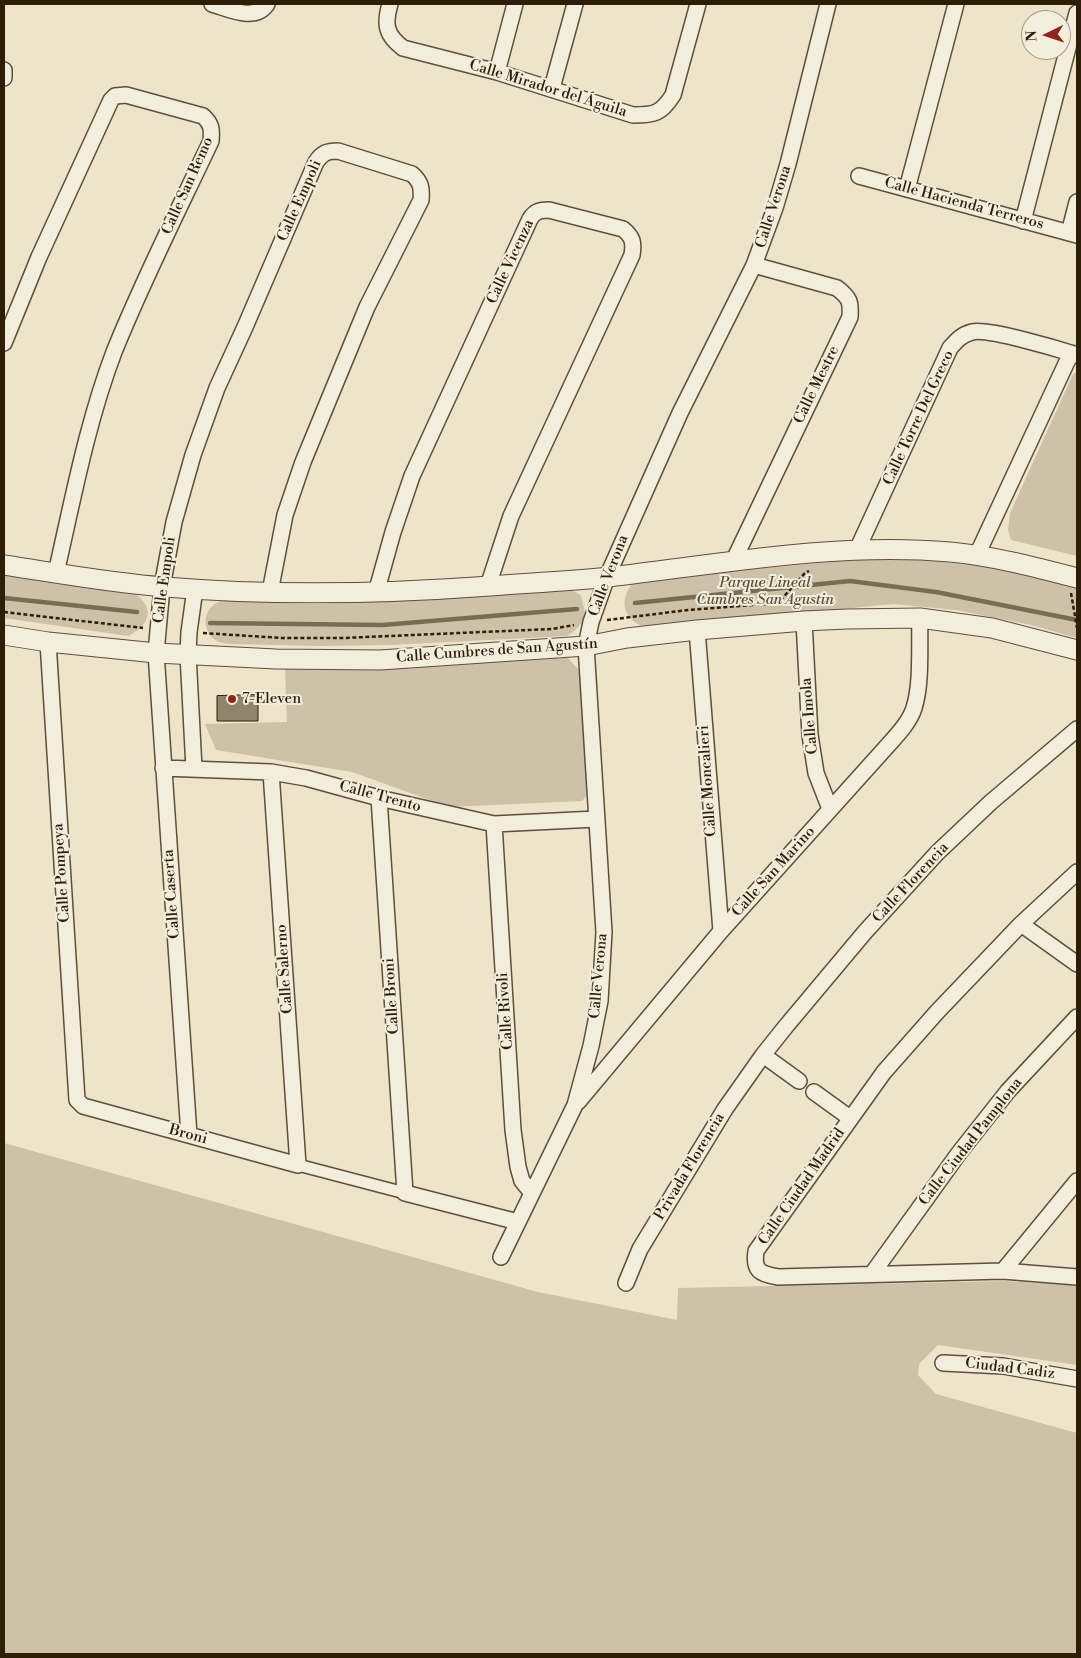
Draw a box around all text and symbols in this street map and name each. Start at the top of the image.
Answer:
north arrow [1021,10,1071,60]
text: N [1023,30,1041,42]
street label: Calle Mirador del Águila [467,56,629,122]
street label: Calle San Remo [158,134,218,238]
street label: Calle Empoli [274,157,326,245]
street label: Calle Verona [752,163,796,251]
street label: Calle Hacienda Terreros [882,174,1046,234]
street label: Calle Vicenza [484,217,538,307]
street label: Calle Mestre [790,343,844,427]
street label: Calle Torre Del Greco [880,348,958,488]
street label: Calle Verona [585,533,633,619]
street label: Calle Empoli [150,535,180,625]
park label: Parque Lineal Cumbres San Agustin [696,574,834,609]
street label: Calle Cumbres de San Agustín [396,635,598,667]
street label: Calle Imola [798,677,822,755]
place label: 7-Eleven [242,690,301,708]
marker: 7-Eleven [226,693,238,705]
street label: Calle Moncalieri [695,725,721,837]
street label: Calle Trento [337,777,423,817]
street label: Calle Pompeya [50,823,74,923]
street label: Calle San Marino [729,823,819,921]
street label: Calle Florencia [869,839,953,927]
street label: Calle Caserta [160,849,184,939]
street label: Calle Salerno [273,924,297,1014]
street label: Calle Verona [586,933,612,1019]
street label: Calle Broni [380,957,404,1035]
street label: Calle Rivoli [494,972,518,1050]
street label: Calle Ciudad Pamplona [916,1075,1026,1209]
street label: Privada Florencia [651,1110,729,1224]
street label: Broni [167,1121,209,1149]
street label: Calle Ciudad Madrid [755,1125,849,1249]
street label: Ciudad Cadiz [964,1355,1056,1383]

